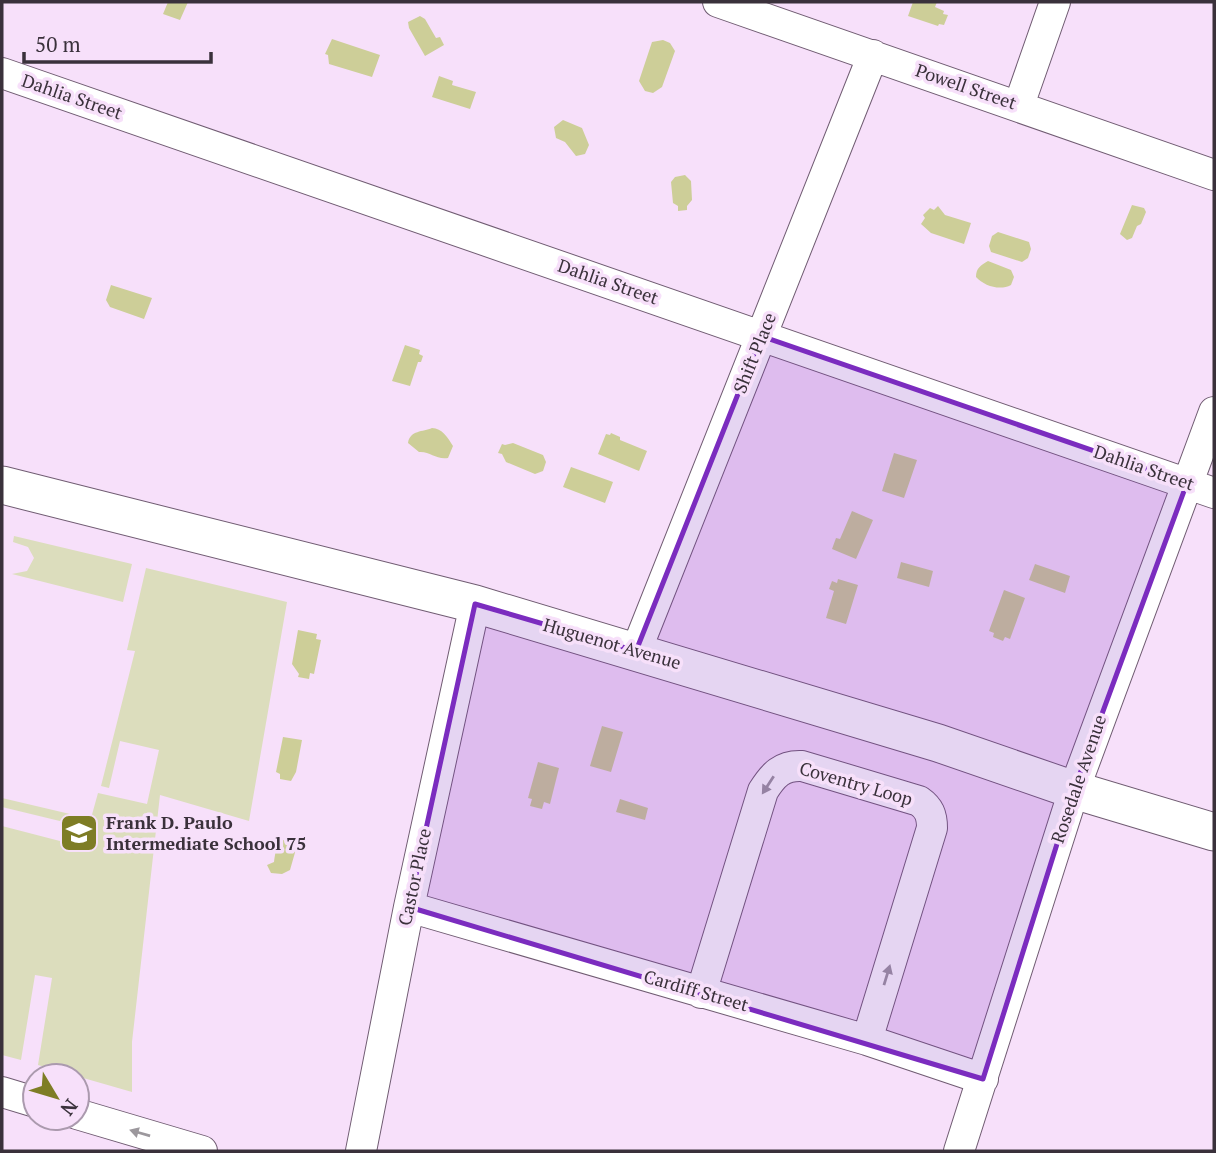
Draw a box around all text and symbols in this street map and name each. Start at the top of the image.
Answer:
scale bar [24,21,212,65]
text: 50 m [35,30,81,58]
street label: Powell Street [913,58,1020,115]
street label: Dahlia Street [19,68,126,125]
street label: Dahlia Street [555,253,662,310]
street label: Shift Place [727,309,781,397]
street label: Dahlia Street [1091,439,1198,496]
street label: Huguenot Avenue [541,612,684,674]
street label: Rosedale Avenue [1045,711,1111,846]
street label: Coventry Loop [797,755,916,811]
one-way arrow [761,776,775,794]
place label: Frank D. Paulo Intermediate School 75 [106,810,307,855]
school or university icon: Frank D. Paulo Intermediate School 75 [58,812,100,854]
street label: Castor Place [392,826,436,928]
street label: Cardiff Street [641,964,752,1017]
one-way arrow [882,964,892,985]
north arrow [21,1062,91,1132]
text: N [55,1094,84,1122]
one-way arrow [129,1127,150,1137]

